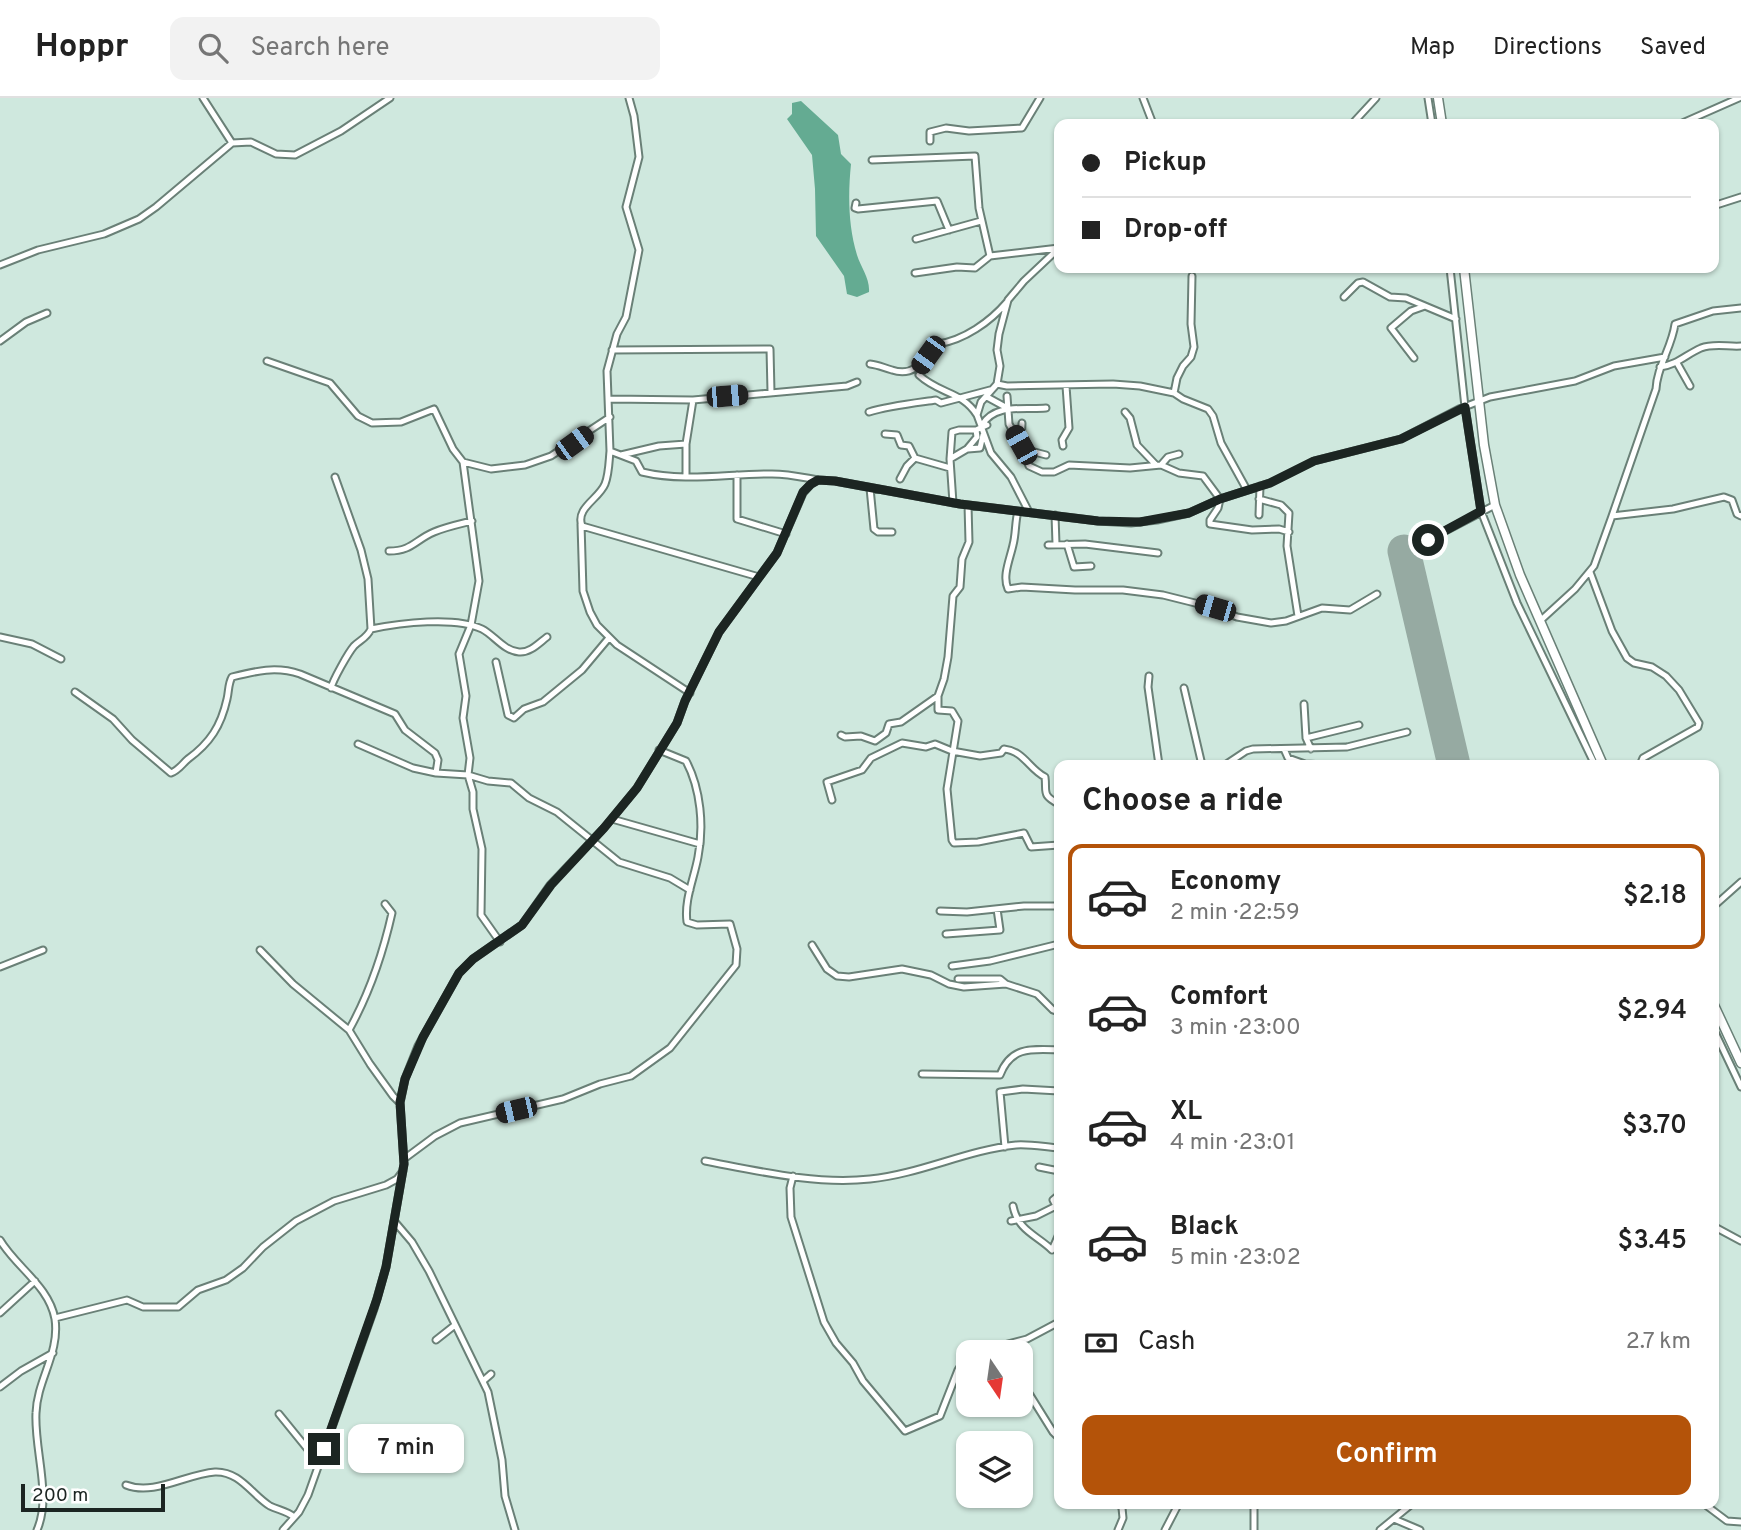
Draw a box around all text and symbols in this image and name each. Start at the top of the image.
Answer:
search box [170,17,660,80]
text: Hoppr [35,27,128,69]
icon: search [194,29,232,67]
text: Search here [250,32,389,65]
text: Map [1410,33,1455,63]
text: Directions [1493,33,1602,63]
text: Saved [1640,33,1706,63]
text: Pickup [1124,147,1207,180]
text: Drop-off [1124,214,1227,247]
car [908,332,949,378]
car [706,384,749,408]
car [551,422,598,464]
car [1002,422,1041,468]
route start [1412,524,1444,556]
car [1192,592,1239,624]
text: Choose a ride [1082,782,1283,822]
icon: car [1086,865,1149,928]
text: Economy [1170,866,1281,899]
text: $2.18 [1623,880,1687,913]
text: 2 min · 22:59 [1170,899,1300,928]
icon: car [1086,980,1149,1043]
text: Comfort [1170,981,1268,1014]
text: $2.94 [1617,995,1687,1028]
text: 3 min · 23:00 [1170,1014,1301,1043]
car [494,1095,539,1125]
icon: car [1086,1095,1149,1158]
text: XL [1170,1096,1202,1129]
text: $3.70 [1622,1110,1687,1143]
text: 4 min · 23:01 [1170,1129,1295,1158]
icon: car [1086,1210,1149,1273]
text: Black [1170,1211,1239,1244]
text: $3.45 [1618,1225,1687,1258]
text: 5 min · 23:02 [1170,1244,1301,1273]
icon: cash [1082,1324,1120,1362]
text: Cash [1138,1326,1195,1359]
text: 2.7 km [1626,1328,1691,1357]
north arrow [956,1340,1032,1418]
map controls [956,1340,1033,1508]
button: Confirm [1082,1415,1691,1495]
callout: 7 min [348,1424,464,1474]
button: layers [956,1431,1033,1508]
route end [308,1433,340,1465]
text: 7 min [377,1434,435,1463]
scale bar [21,1481,164,1513]
text: 200 m [32,1484,88,1508]

